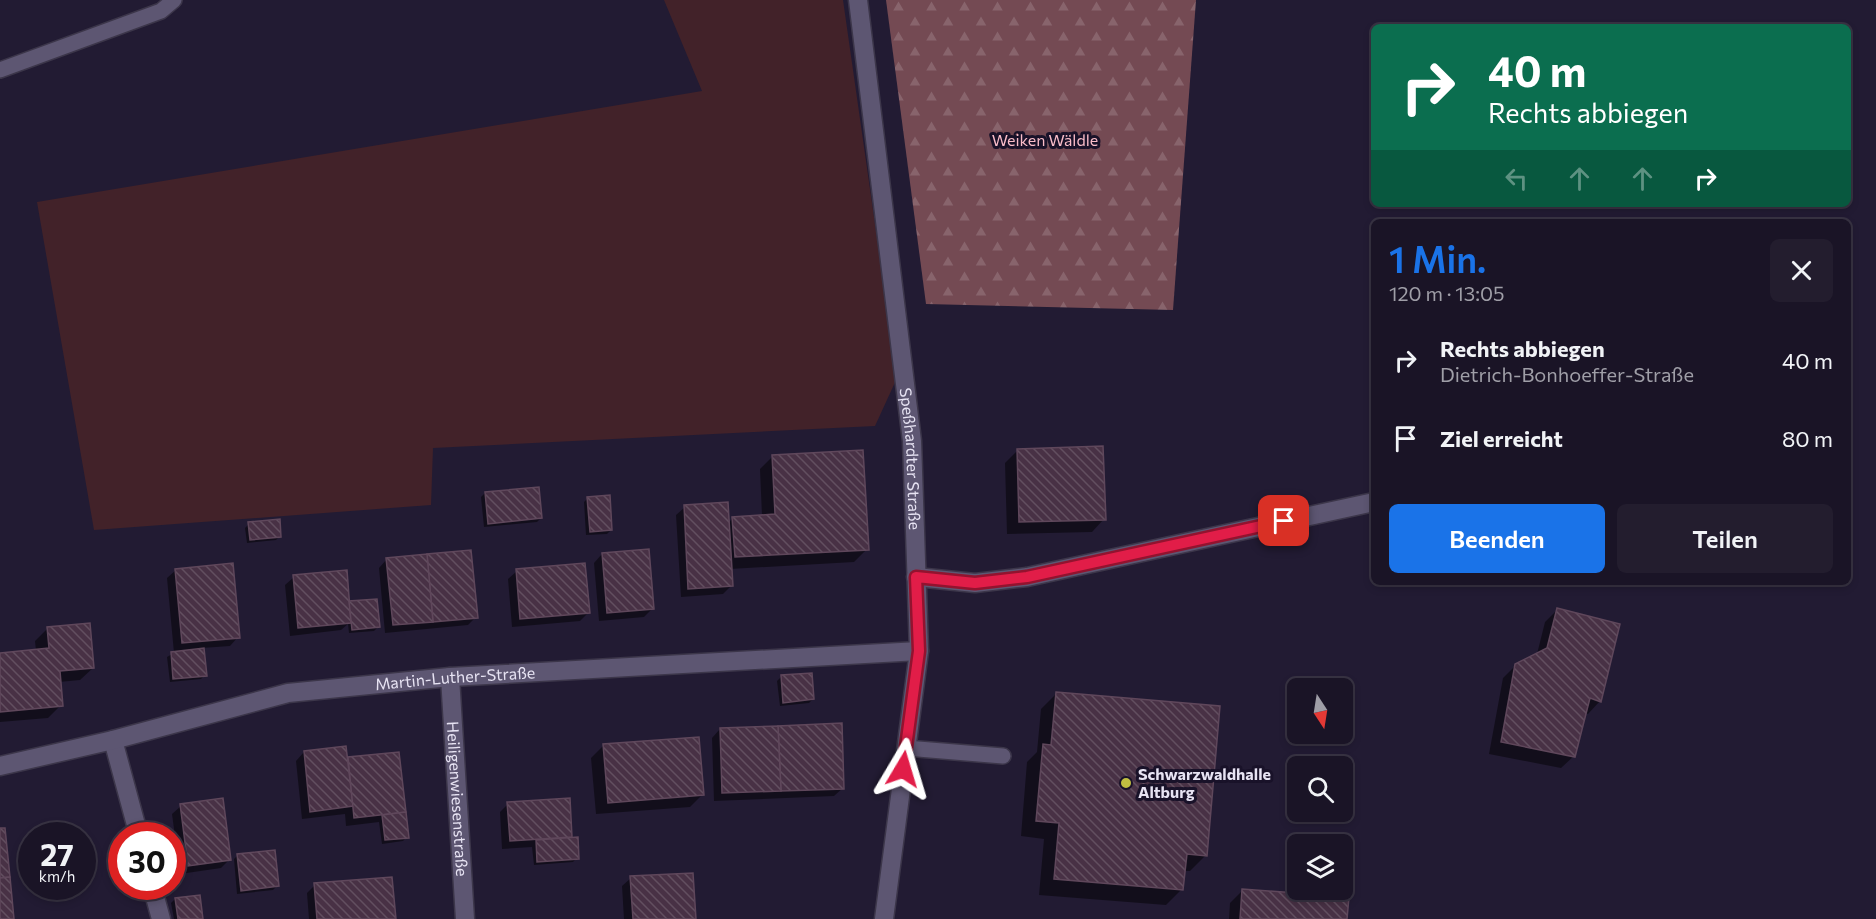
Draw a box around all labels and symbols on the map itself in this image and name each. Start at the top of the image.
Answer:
park label: Weiken Wäldle [992,130,1098,149]
street label: Speßhardter Straße [897,387,925,530]
pin [1258,495,1309,546]
street label: Martin-Luther-Straße [374,662,536,693]
north arrow [1287,678,1353,744]
street label: Heiligenwiesenstraße [444,720,472,877]
position arrow [871,737,935,801]
place label: Schwarzwaldhalle Altburg [1138,764,1271,801]
marker: Schwarzwaldhalle Altburg [1119,776,1133,790]
speed limit sign: 30 [108,822,186,900]

